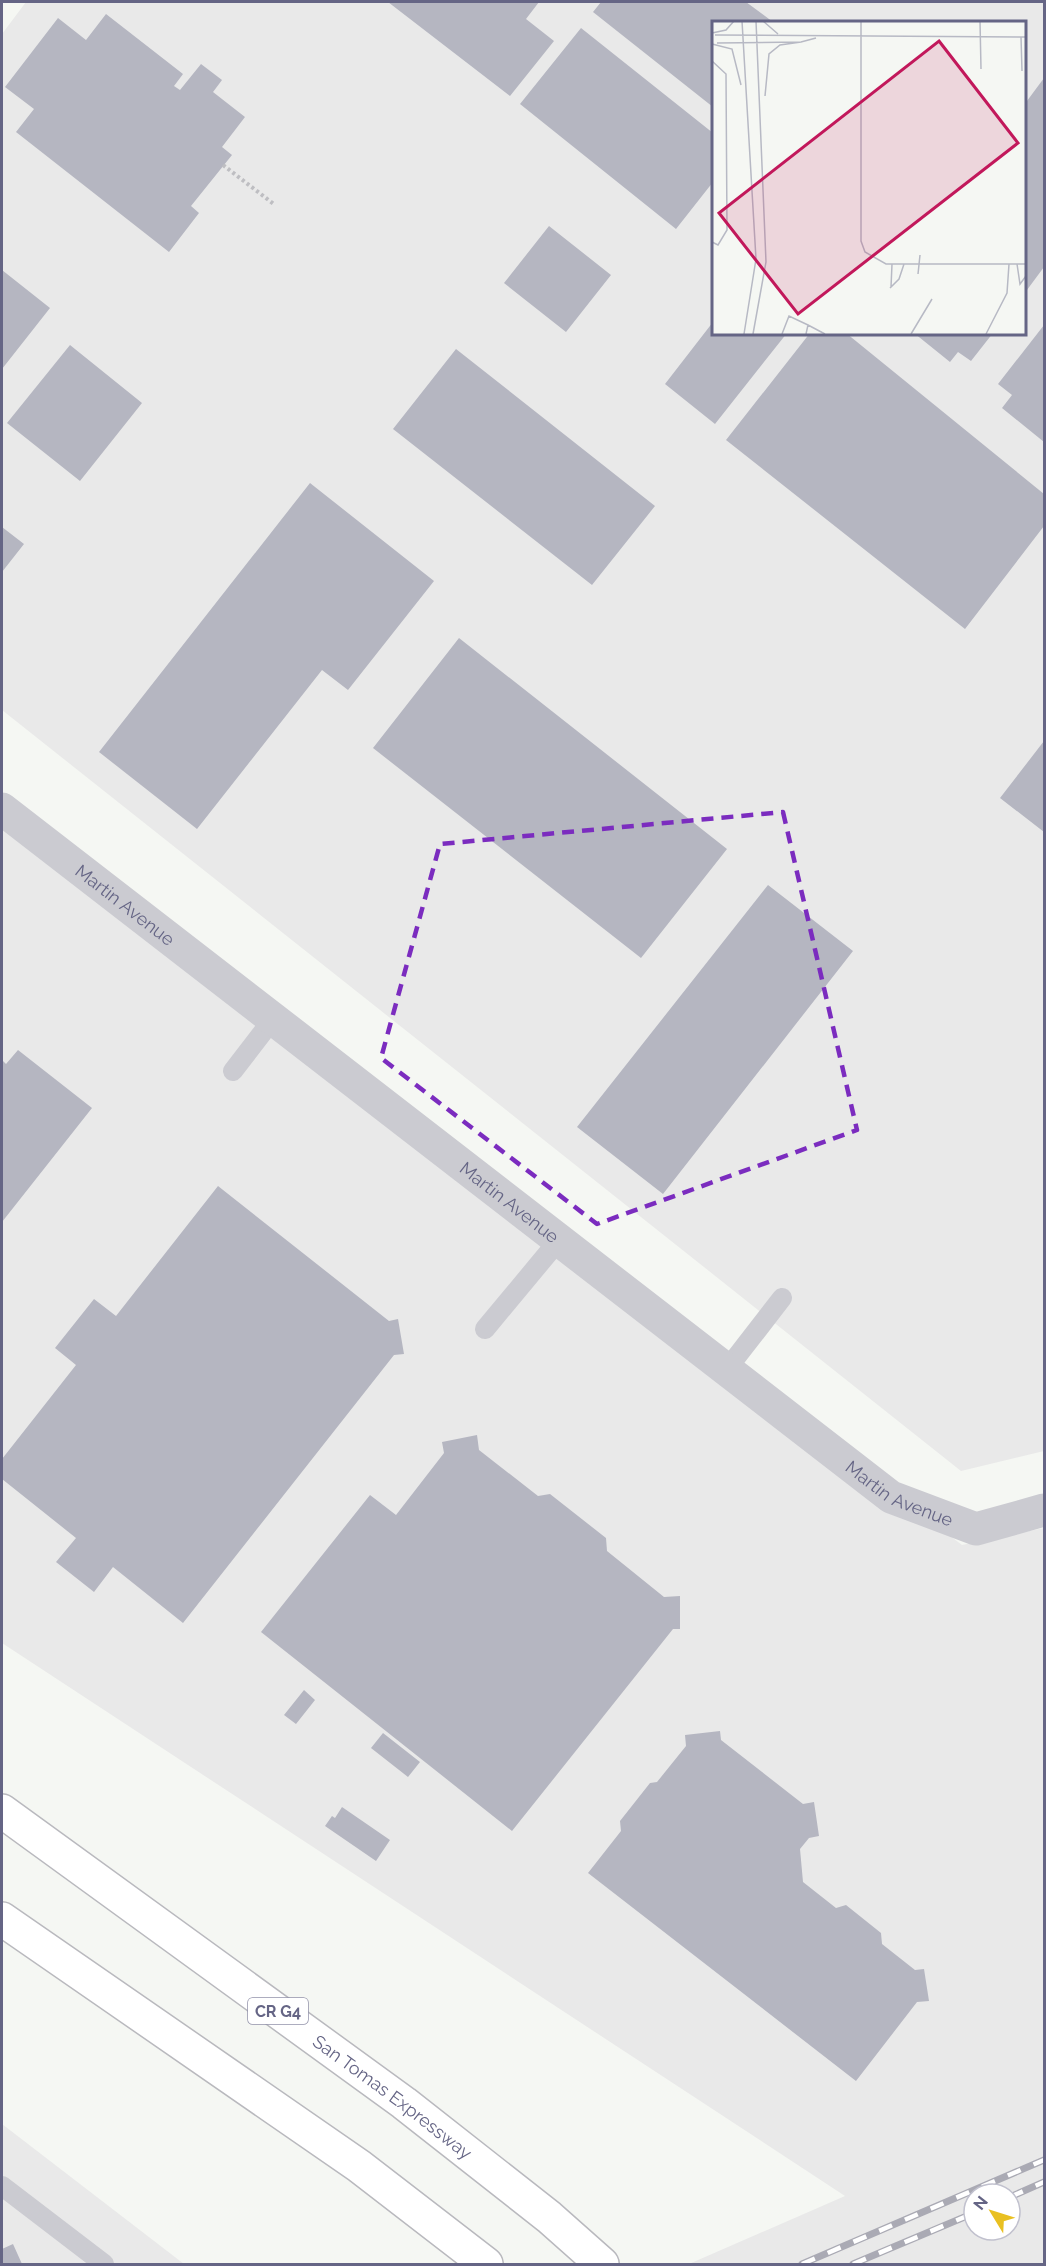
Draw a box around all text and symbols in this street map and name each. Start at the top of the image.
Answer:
inset map [712,21,1025,334]
street label: Martin Avenue [72,860,179,950]
street label: Martin Avenue [456,1157,564,1247]
street label: Martin Avenue [842,1456,957,1530]
road number: CR G4 [248,1998,308,2024]
street label: San Tomas Expressway [309,2030,477,2163]
north arrow [962,2182,1022,2242]
text: N [969,2192,992,2214]

